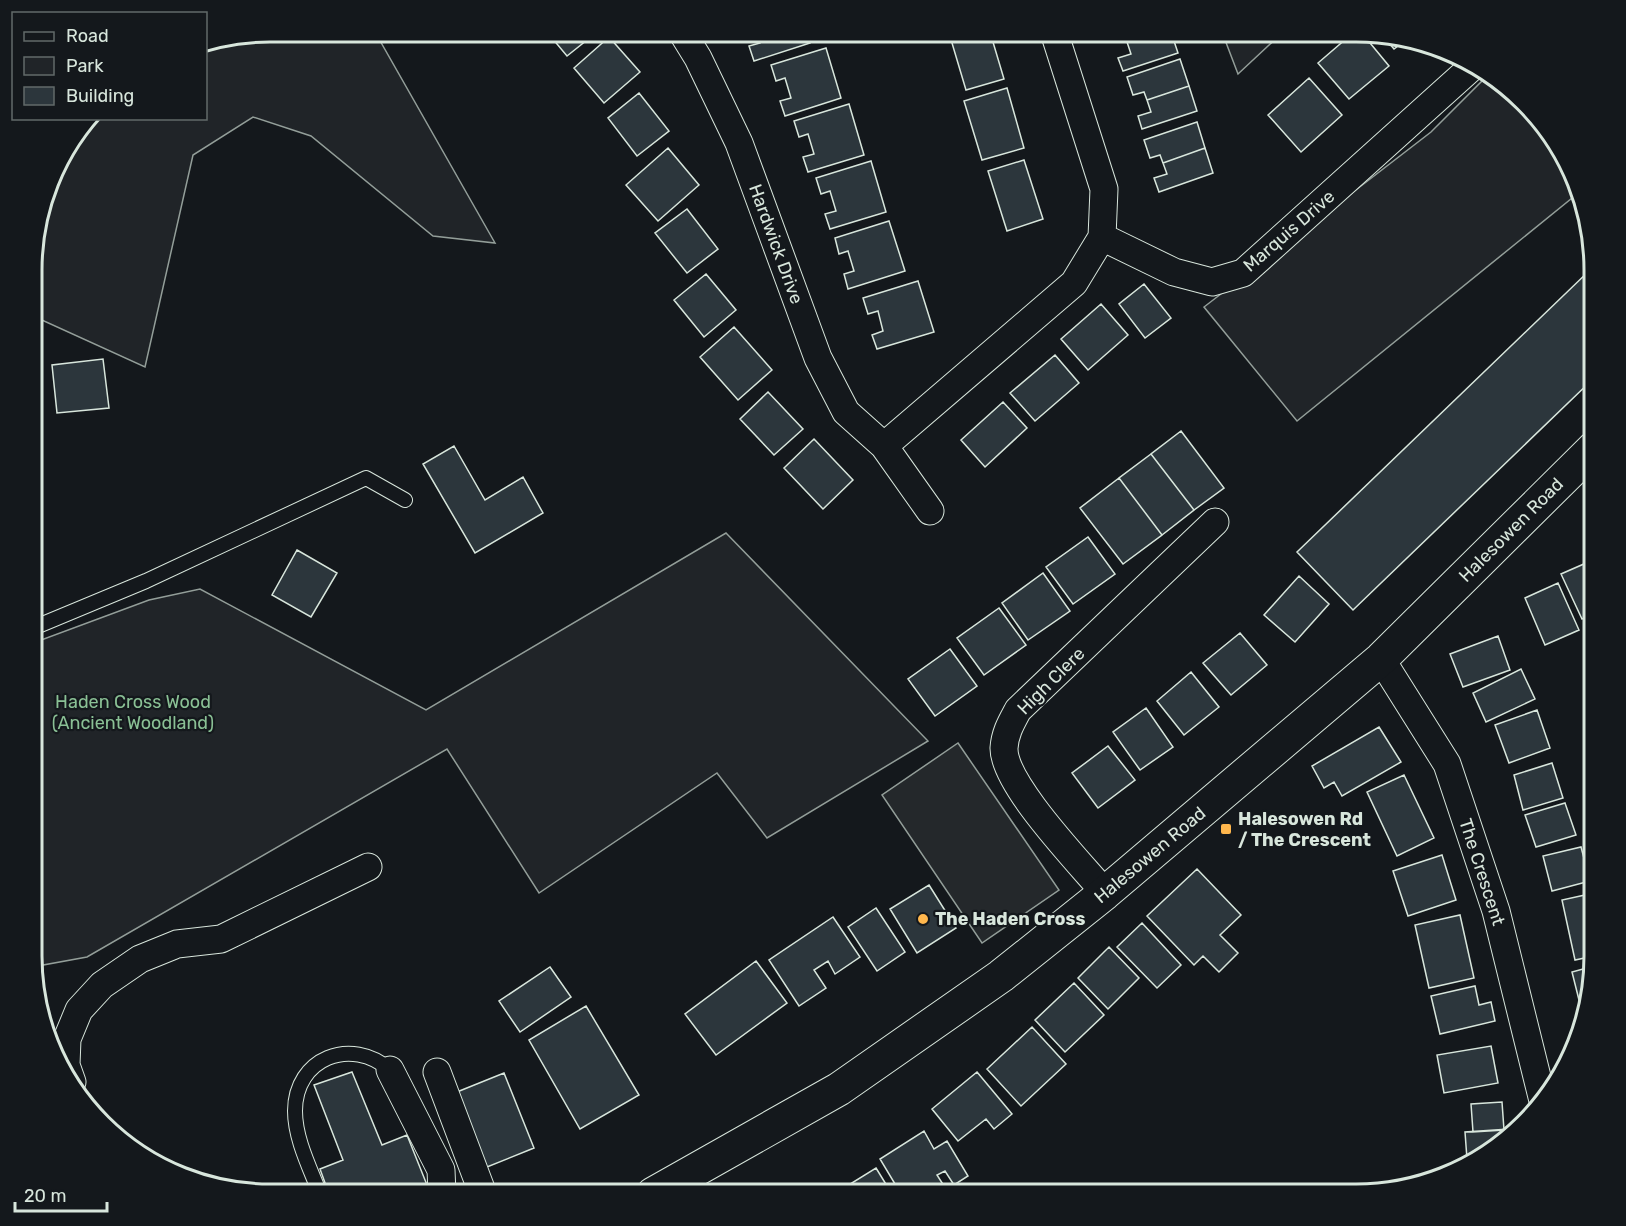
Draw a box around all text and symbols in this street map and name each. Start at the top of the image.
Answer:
legend [12,12,207,120]
text: Road [66,25,109,47]
text: Park [66,55,104,77]
text: Building [66,85,134,107]
street label: Hardwick Drive [744,181,808,307]
street label: Marquis Drive [1239,185,1339,277]
street label: Halesowen Road [1454,473,1568,587]
street label: High Clere [1013,643,1089,719]
park label: Haden Cross Wood (Ancient Woodland) [52,691,214,734]
street label: Halesowen Road [1090,802,1210,908]
place label: Halesowen Rd / The Crescent [1238,808,1371,851]
street label: The Crescent [1454,816,1510,928]
marker: Halesowen Rd / The Crescent [1219,822,1233,836]
place label: The Haden Cross [935,908,1085,930]
marker: The Haden Cross [916,912,930,926]
scale bar [15,1175,106,1213]
text: 20 m [24,1185,66,1207]

